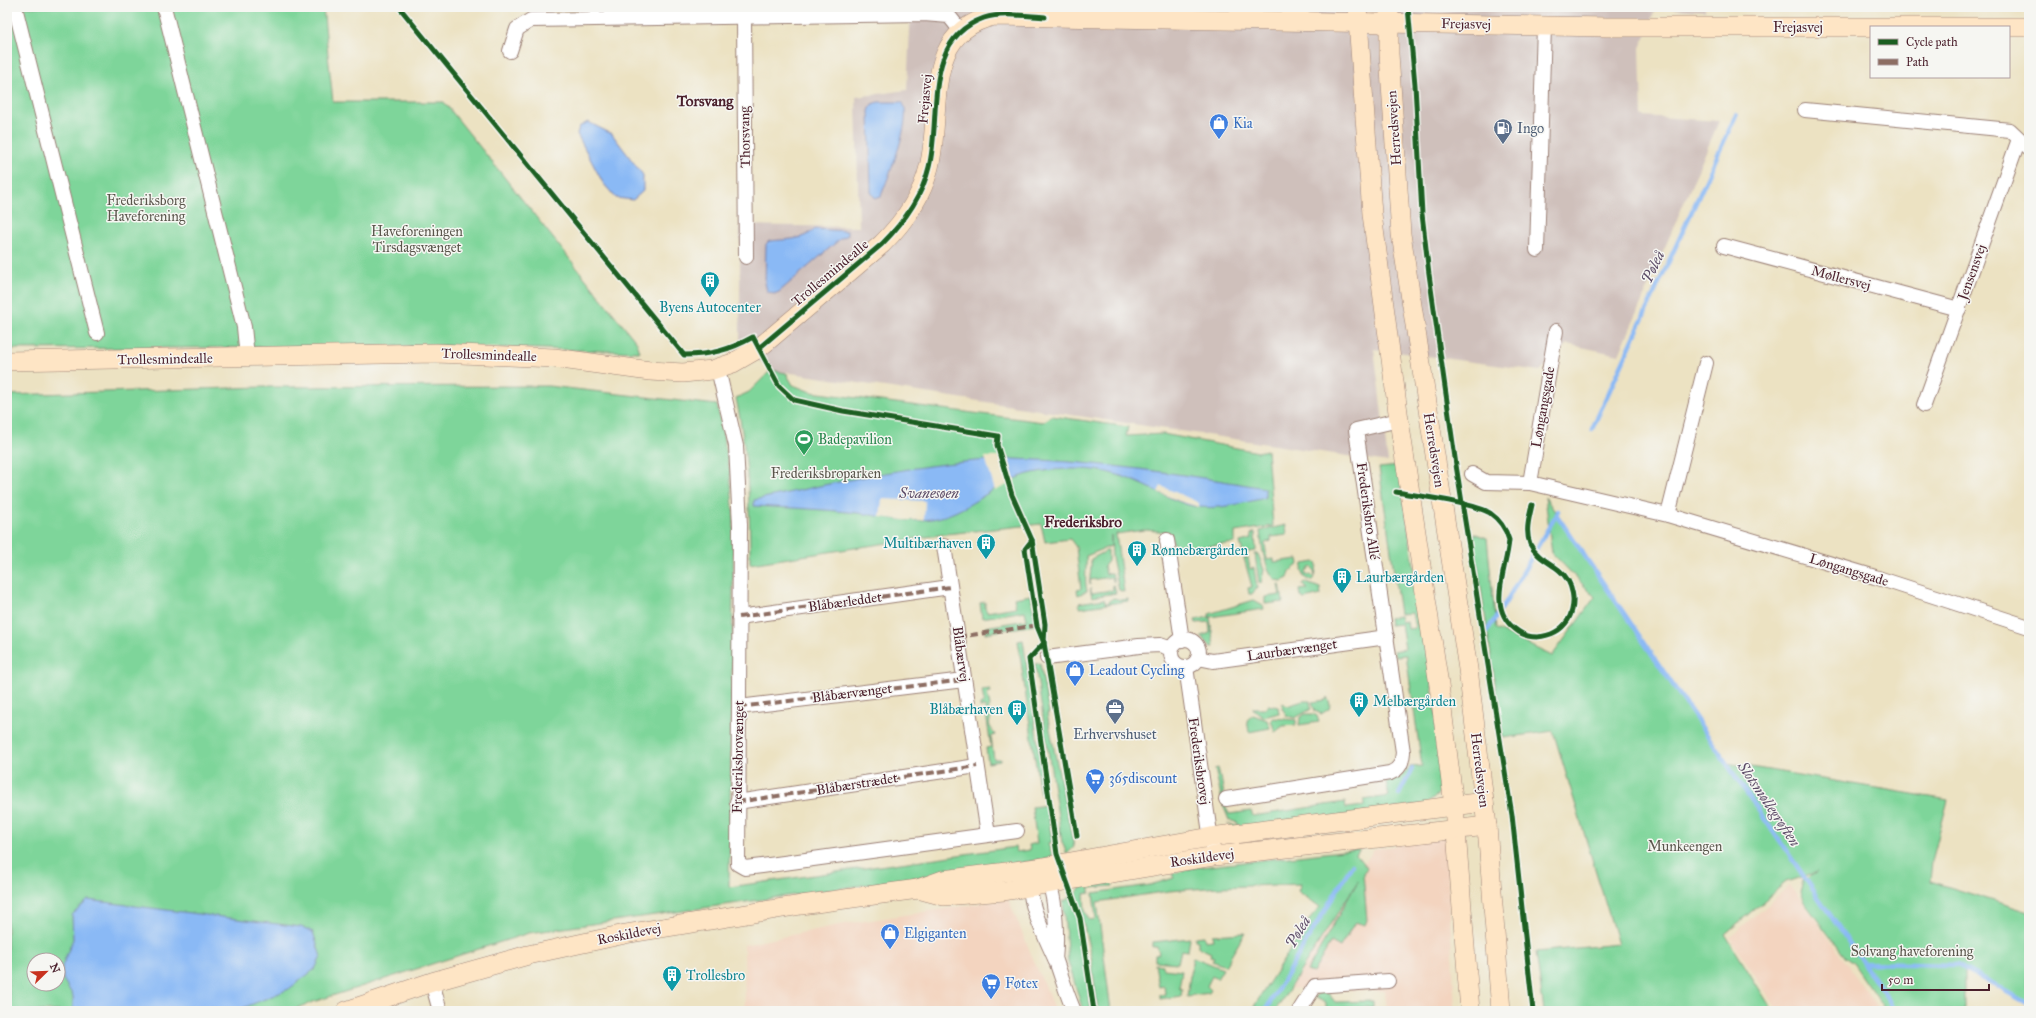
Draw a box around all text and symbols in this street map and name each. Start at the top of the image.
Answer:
street label: Frejasvej [1441,15,1491,33]
street label: Frejasvej [1773,19,1823,36]
legend [1870,26,2010,78]
text: Cycle path [1906,35,1958,49]
text: Path [1906,55,1929,69]
street label: Frejasvej [914,73,936,125]
street label: Herredsvejen [1383,89,1405,166]
district label: Torsvang [676,92,734,111]
street label: Thorsvang [736,106,754,168]
shop icon: Kia [1208,112,1230,140]
place label: Kia [1233,115,1253,132]
fuel station icon: Ingo [1492,117,1514,145]
place label: Ingo [1517,120,1544,137]
park label: Frederiksborg Haveforening [106,192,186,225]
park label: Haveforeningen Tirsdagsvænget [371,223,463,256]
street label: Trollesmindealle [788,236,872,310]
street label: Jensensvej [1953,242,1991,304]
water label: Pøleå [1638,248,1668,286]
street label: Møllersvej [1809,262,1873,294]
building icon: Byens Autocenter [699,270,721,298]
place label: Byens Autocenter [659,299,761,316]
street label: Trollesmindealle [441,345,537,365]
street label: Trollesmindealle [117,350,213,368]
street label: Løngangsgade [1528,365,1559,449]
street label: Herredsvejen [1420,411,1448,489]
sports icon: Badepavilion [793,428,815,456]
place label: Badepavilion [818,431,892,448]
street label: Frederiksbro Allé [1353,461,1383,561]
park label: Frederiksbroparken [771,465,882,482]
water label: Svanesøen [898,484,959,502]
district label: Frederiksbro [1044,513,1122,531]
building icon: Multibærhaven [975,532,997,560]
place label: Multibærhaven [883,535,972,552]
building icon: Rønnebærgården [1126,539,1148,567]
place label: Rønnebærgården [1151,542,1248,559]
street label: Løngangsgade [1807,550,1891,590]
building icon: Laurbærgården [1331,566,1353,594]
place label: Laurbærgården [1356,569,1445,586]
street label: Blåbærleddet [807,588,883,616]
street label: Blåbærvej [949,625,973,683]
street label: Laurbærvænget [1246,635,1338,665]
shop icon: Leadout Cycling [1064,659,1086,687]
place label: Leadout Cycling [1089,662,1185,679]
street label: Blåbærvænget [811,680,893,706]
building icon: Melbærgården [1348,690,1370,718]
place label: Melbærgården [1373,693,1457,710]
office icon: Erhvervshuset [1104,697,1126,725]
building icon: Blåbærhaven [1006,698,1028,726]
street label: Frederiksbrovænget [729,700,747,814]
place label: Blåbærhaven [930,701,1003,718]
street label: Frederiksbrovej [1184,716,1214,806]
place label: Erhvervshuset [1073,726,1157,743]
street label: Herredsvejen [1467,732,1493,809]
water label: Slotsmøllegrøften [1733,757,1804,850]
supermarket icon: 365discount [1084,767,1106,795]
street label: Blåbærstrædet [815,769,899,799]
place label: 365discount [1109,770,1177,787]
park label: Munkeengen [1648,838,1723,855]
street label: Roskildevej [1169,845,1235,871]
water label: Pøleå [1282,913,1314,951]
street label: Roskildevej [596,919,662,949]
shop icon: Elgiganten [879,922,901,950]
place label: Elgiganten [904,925,967,942]
park label: Solvang haveforening [1851,943,1974,960]
north arrow [26,952,66,992]
text: N [47,961,63,976]
building icon: Trollesbro [661,964,683,992]
scale bar [1882,966,1989,992]
place label: Trollesbro [686,967,745,984]
supermarket icon: Føtex [980,972,1002,1000]
text: 50 m [1888,973,1913,987]
place label: Føtex [1005,975,1039,992]

